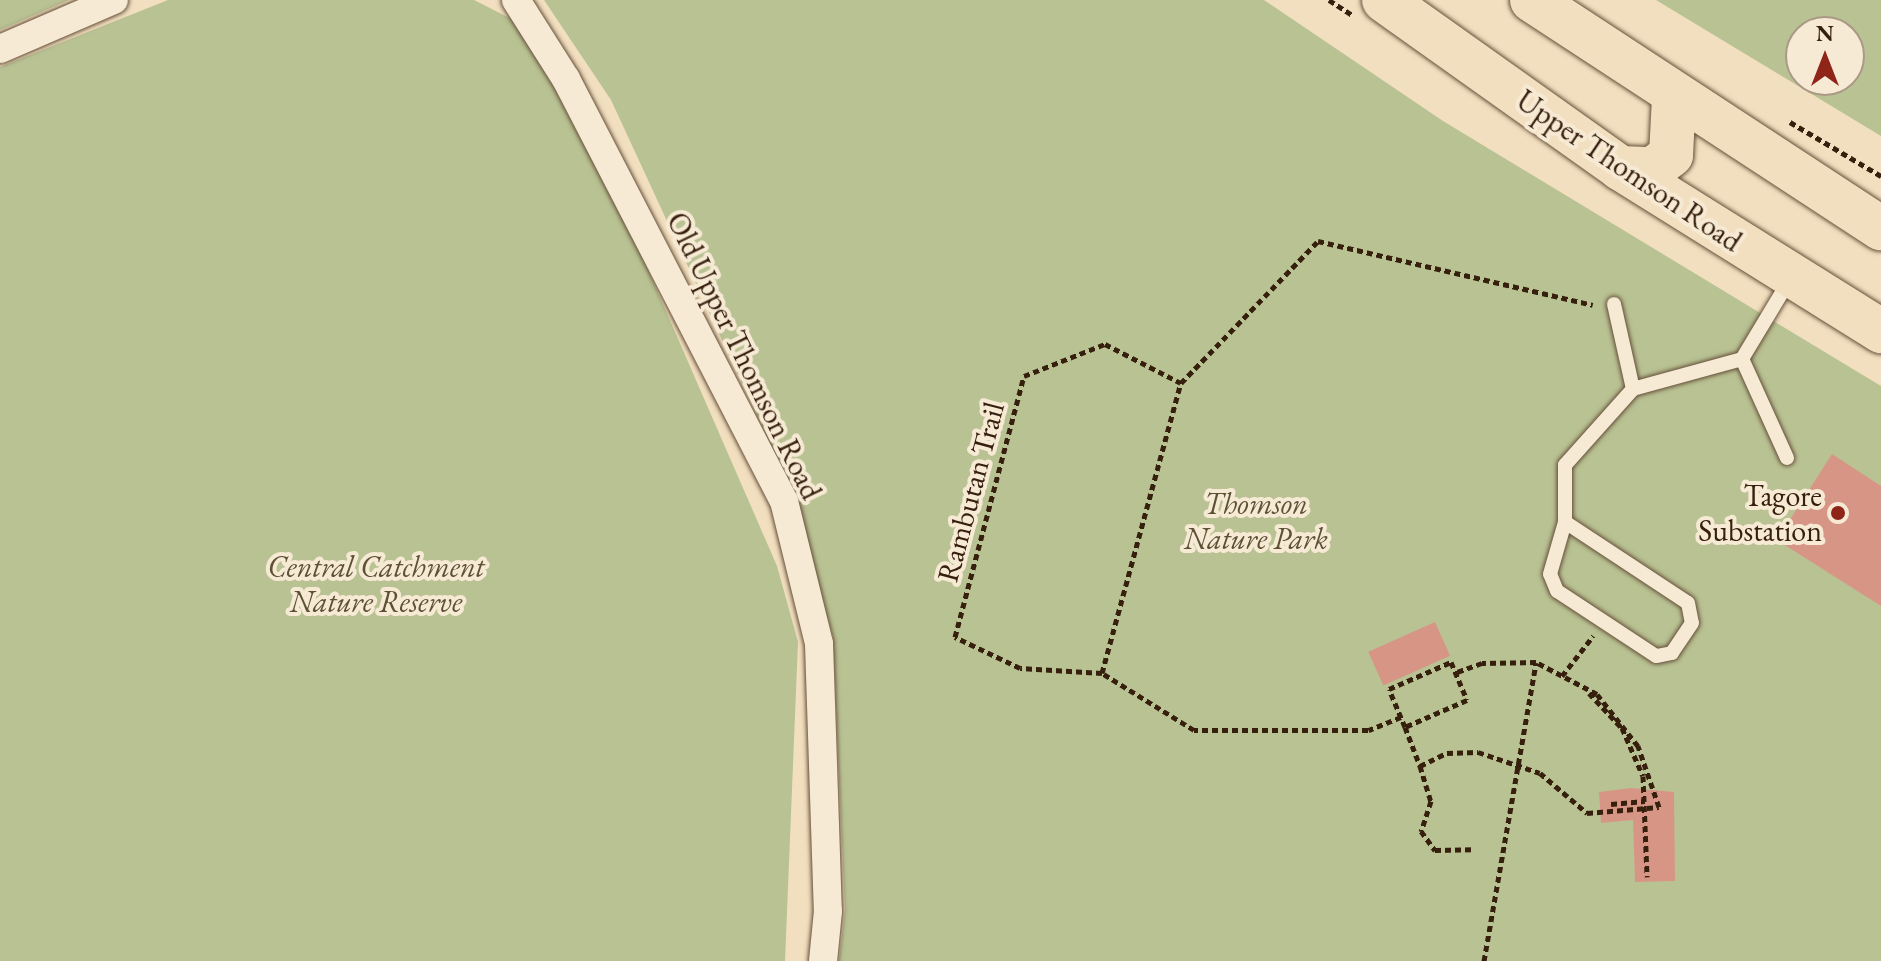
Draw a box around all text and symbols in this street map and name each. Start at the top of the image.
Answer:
north arrow [1785,16,1865,96]
text: N [1816,19,1834,48]
street label: Upper Thomson Road [1510,82,1748,260]
street label: Old Upper Thomson Road [659,206,829,506]
street label: Rambutan Trail [930,398,1012,586]
place label: Tagore Substation [1698,478,1822,548]
park label: Thomson Nature Park [1184,486,1328,556]
marker: Tagore Substation [1829,504,1847,522]
park label: Central Catchment Nature Reserve [268,549,484,620]

